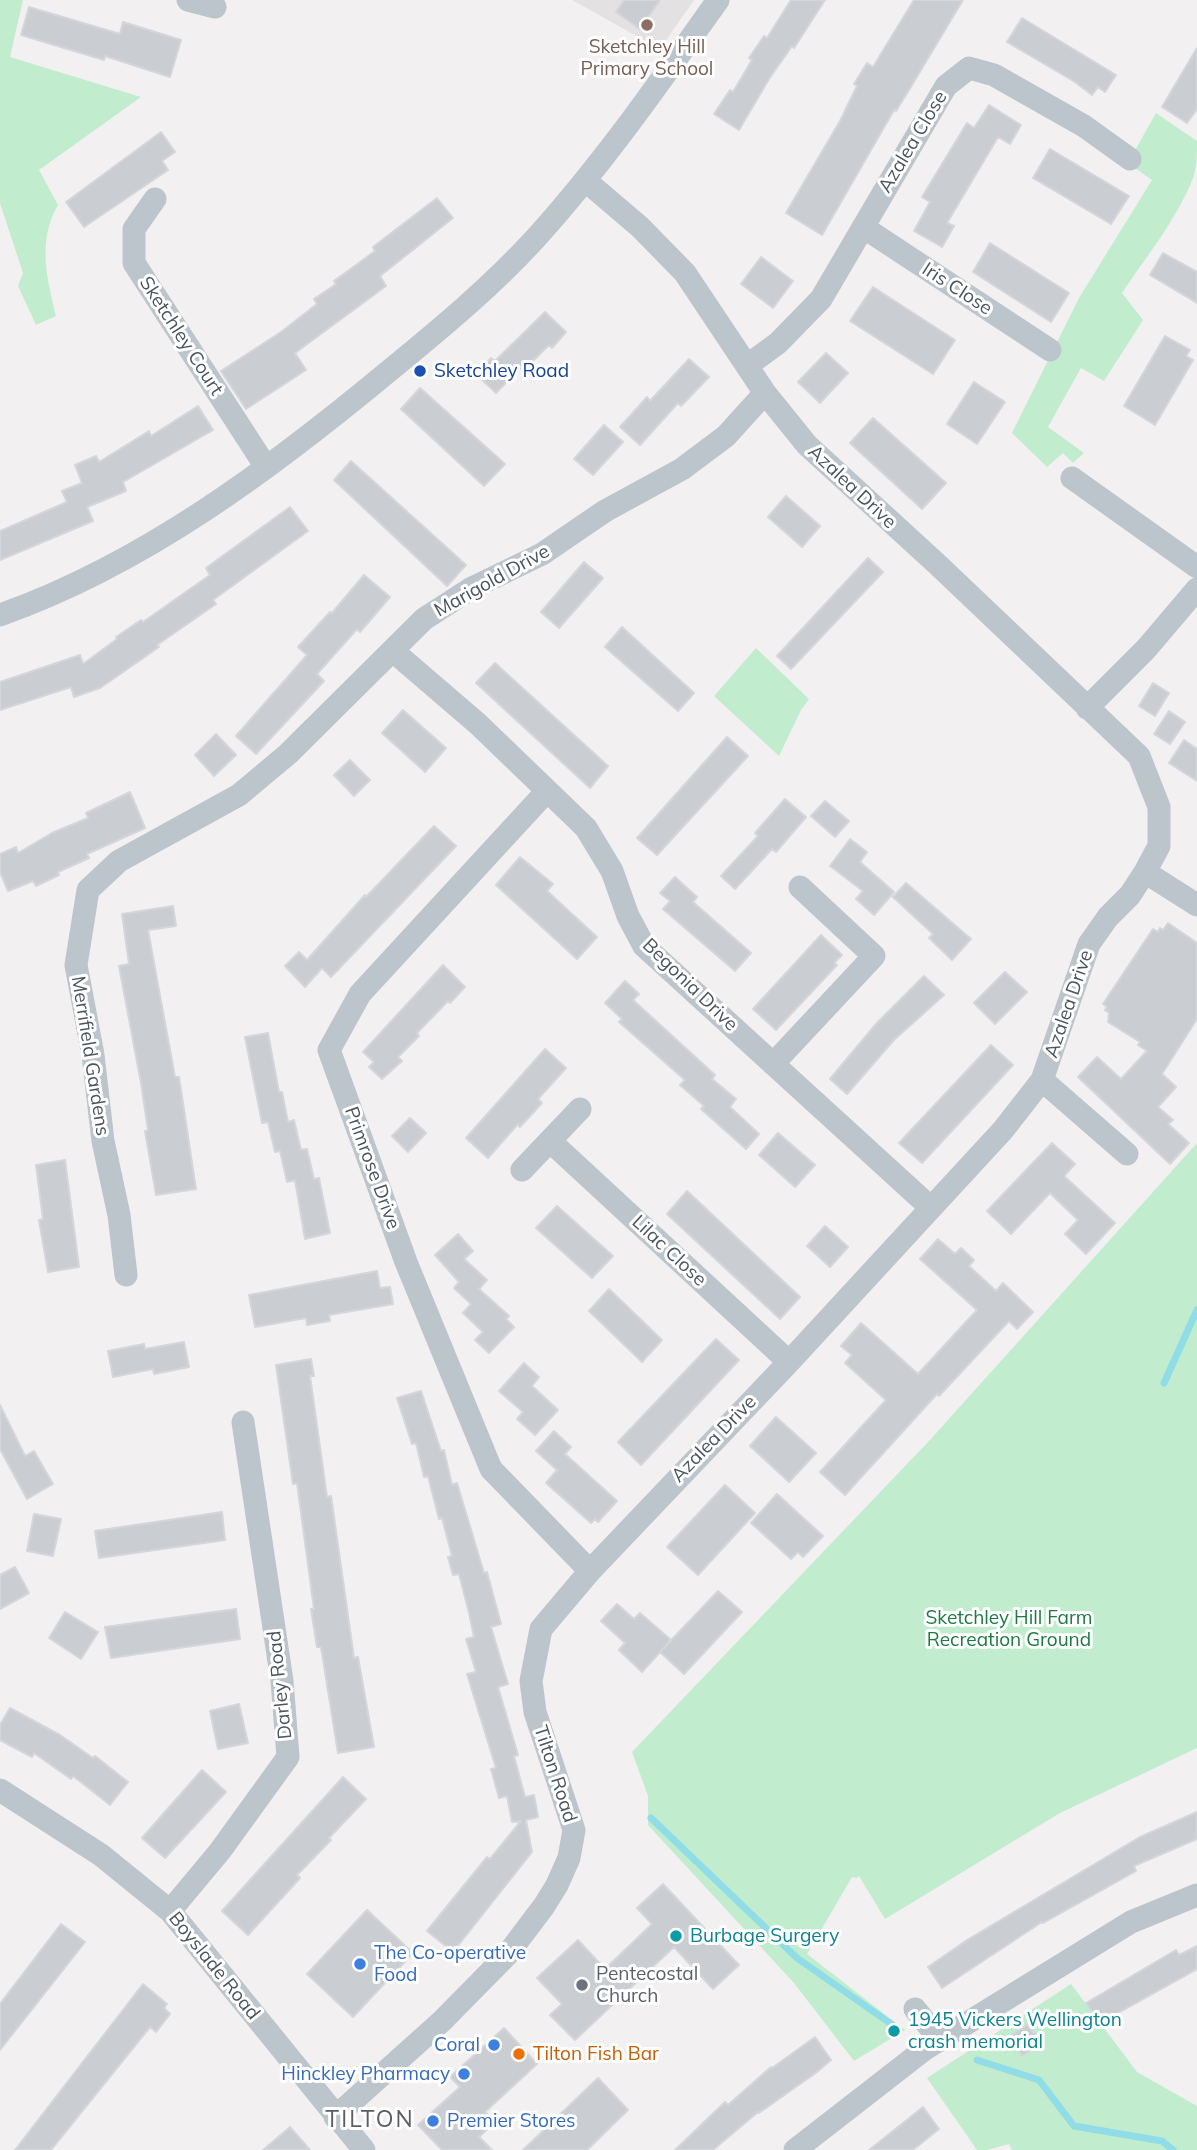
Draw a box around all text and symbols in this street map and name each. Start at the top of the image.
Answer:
marker: Sketchley Hill Primary School [639,17,655,33]
place label: Sketchley Hill Primary School [581,36,713,80]
street label: Azalea Close [874,87,952,197]
street label: Iris Close [918,258,996,320]
street label: Sketchley Court [134,272,228,400]
place label: Sketchley Road [434,360,569,382]
marker: Sketchley Road [412,363,428,379]
street label: Azalea Drive [803,440,901,534]
street label: Marigold Drive [430,540,554,622]
street label: Begonia Drive [638,934,742,1036]
street label: Azalea Drive [1040,947,1098,1061]
street label: Merrifield Gardens [66,974,114,1138]
street label: Primrose Drive [339,1104,405,1232]
street label: Lilac Close [627,1211,711,1291]
street label: Azalea Drive [667,1391,761,1487]
park label: Sketchley Hill Farm Recreation Ground [926,1607,1092,1651]
street label: Darley Road [263,1630,297,1740]
street label: Tilton Road [529,1723,581,1825]
street label: Boyslade Road [164,1907,264,2025]
place label: Burbage Surgery [690,1925,839,1947]
marker: Burbage Surgery [668,1928,684,1944]
place label: The Co-operative Food [374,1942,526,1986]
marker: The Co-operative Food [352,1956,368,1972]
place label: Pentecostal Church [596,1963,698,2007]
marker: Pentecostal Church [574,1977,590,1993]
place label: 1945 Vickers Wellington crash memorial [908,2009,1122,2053]
marker: 1945 Vickers Wellington crash memorial [886,2023,902,2039]
place label: Coral [434,2034,480,2056]
marker: Coral [486,2037,502,2053]
place label: Tilton Fish Bar [533,2043,659,2065]
marker: Tilton Fish Bar [511,2046,527,2062]
place label: Hinckley Pharmacy [281,2063,450,2085]
marker: Hinckley Pharmacy [456,2066,472,2082]
district label: TILTON [326,2106,414,2134]
place label: Premier Stores [447,2110,575,2132]
marker: Premier Stores [425,2113,441,2129]

